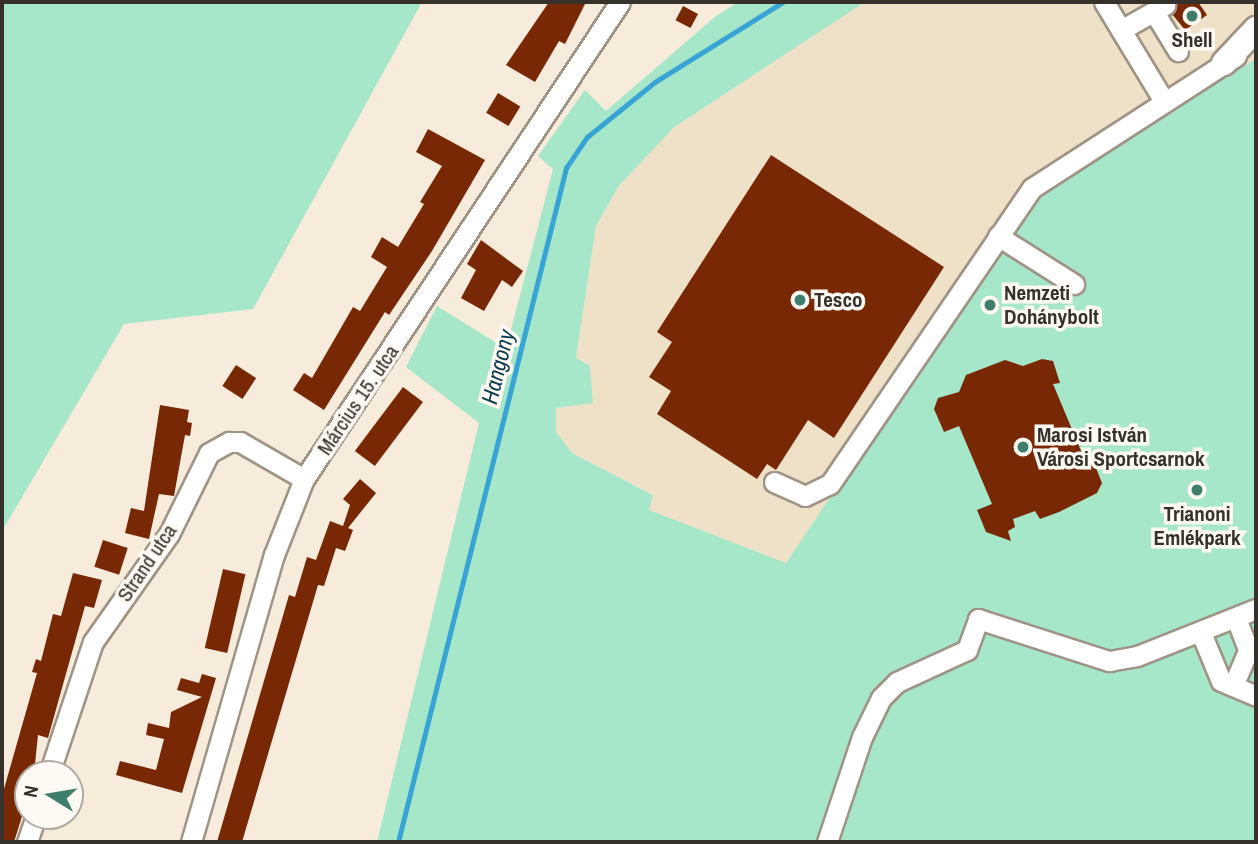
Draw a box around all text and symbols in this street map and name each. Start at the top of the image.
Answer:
marker: Shell [1184,8,1200,24]
place label: Shell [1171,27,1213,53]
place label: Nemzeti Dohánybolt [1004,280,1099,330]
place label: Tesco [814,287,863,313]
marker: Tesco [792,292,808,308]
marker: Nemzeti Dohánybolt [982,297,998,313]
water label: Hangony [475,327,521,407]
street label: Március 15. utca [312,340,404,460]
place label: Marosi István Városi Sportcsarnok [1037,422,1204,472]
marker: Marosi István Városi Sportcsarnok [1015,439,1031,455]
marker: Trianoni Emlékpark [1189,482,1205,498]
place label: Trianoni Emlékpark [1153,501,1241,551]
street label: Strand utca [112,519,182,607]
north arrow [14,760,84,830]
text: N [17,783,44,799]

